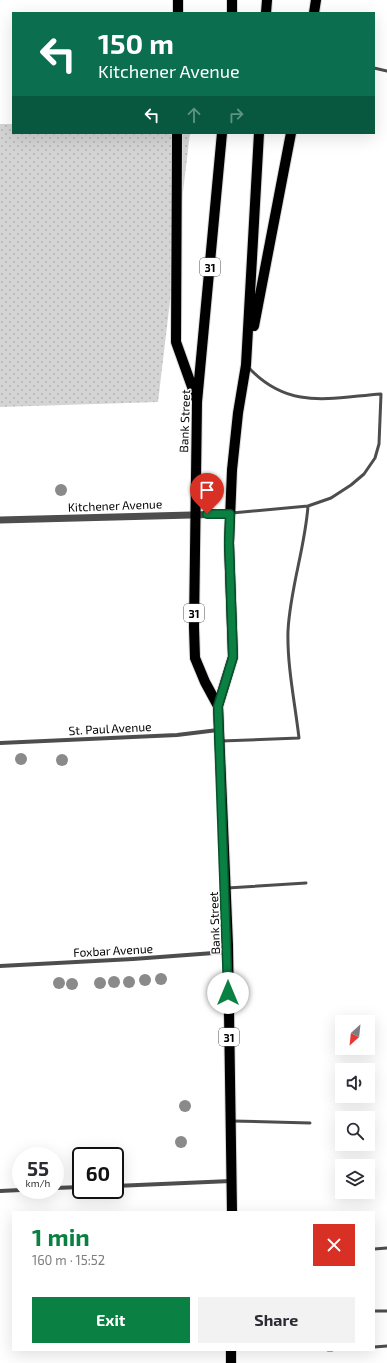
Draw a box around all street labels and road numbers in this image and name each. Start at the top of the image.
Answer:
road number: 31 [200,258,220,276]
street label: Bank Street [176,389,192,453]
street label: Kitchener Avenue [68,496,162,514]
road number: 31 [184,604,204,622]
street label: St. Paul Avenue [68,719,152,737]
street label: Bank Street [206,891,222,955]
street label: Foxbar Avenue [73,941,153,959]
road number: 31 [219,1028,239,1046]

